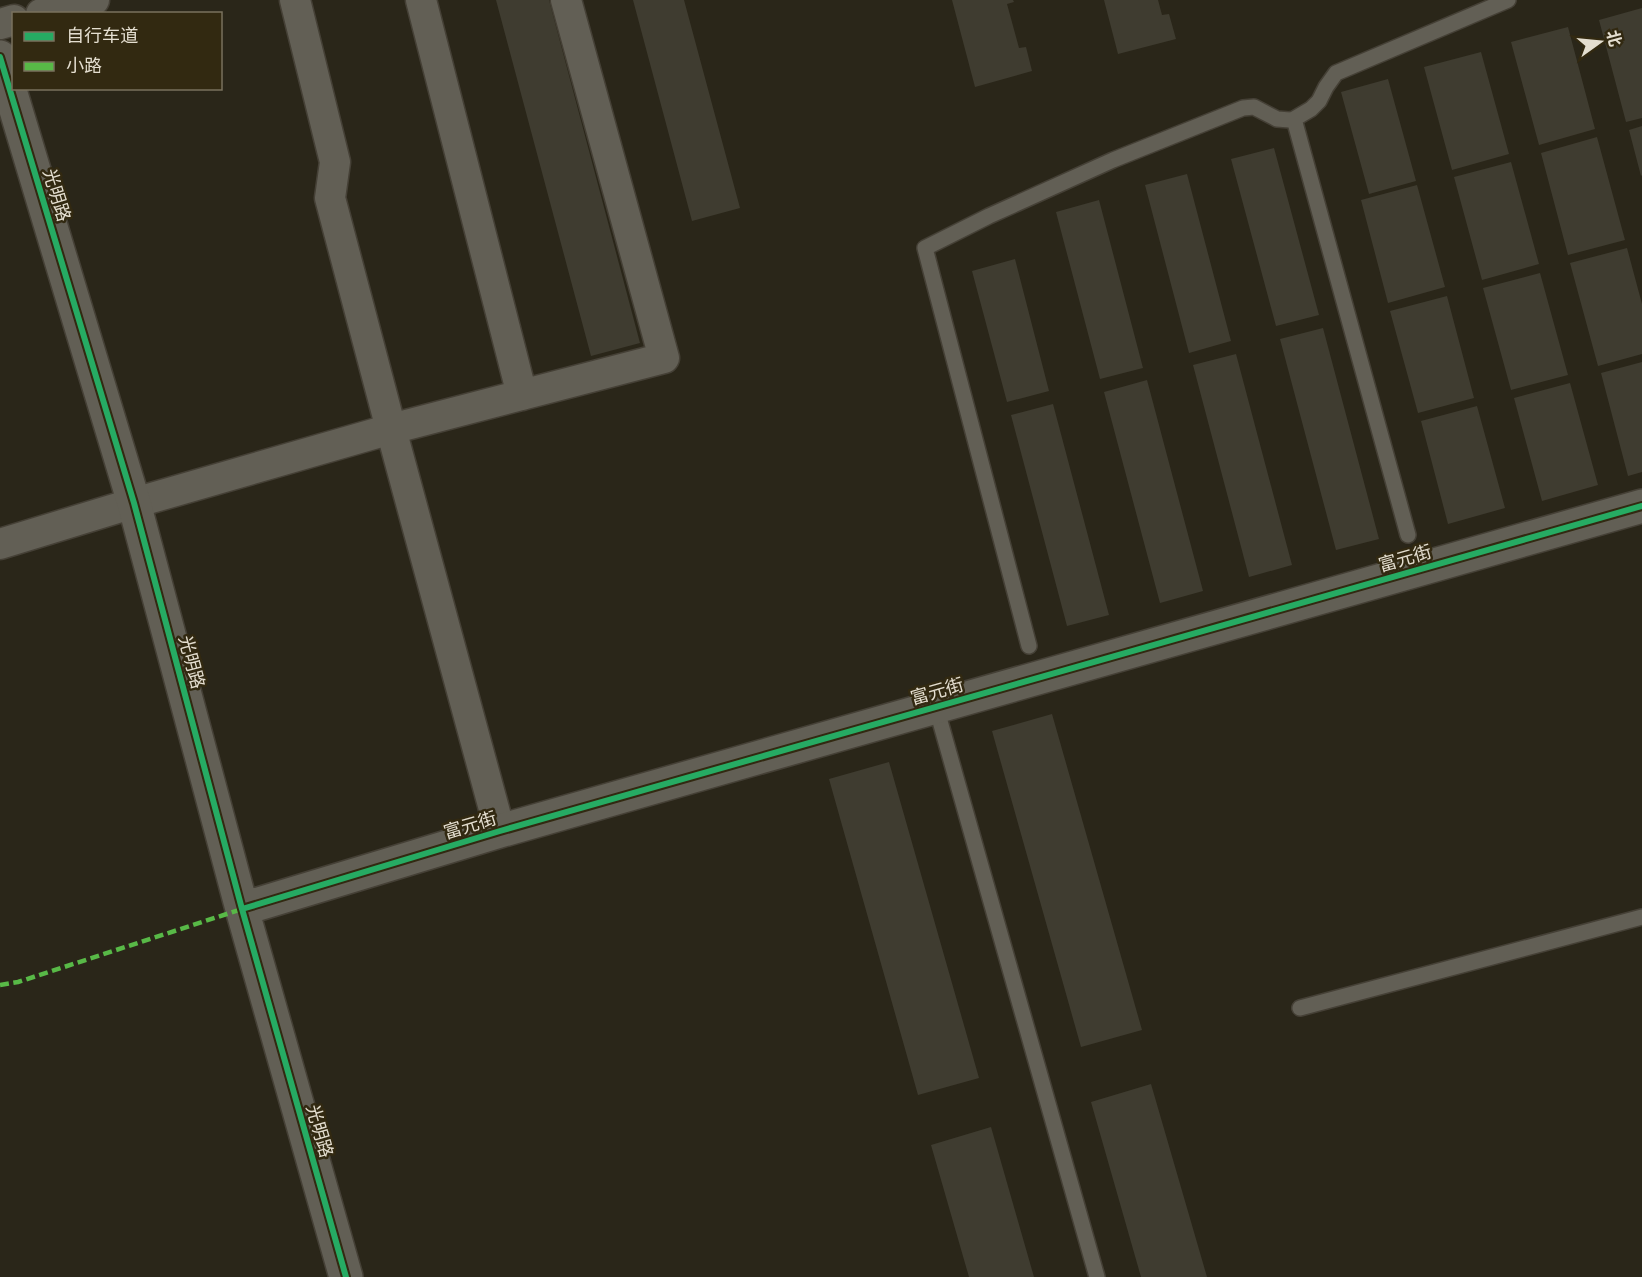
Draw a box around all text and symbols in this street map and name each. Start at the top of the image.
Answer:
legend [12,12,222,90]
north arrow [1570,12,1630,72]
text: 自行车道 [66,23,138,48]
text: 北 [1601,28,1627,49]
text: 小路 [66,53,102,78]
street label: 光明路 [37,166,77,224]
street label: 富元街 [1376,539,1434,577]
street label: 光明路 [173,633,211,691]
street label: 富元街 [908,672,966,710]
street label: 富元街 [441,805,499,845]
street label: 光明路 [301,1102,339,1160]

